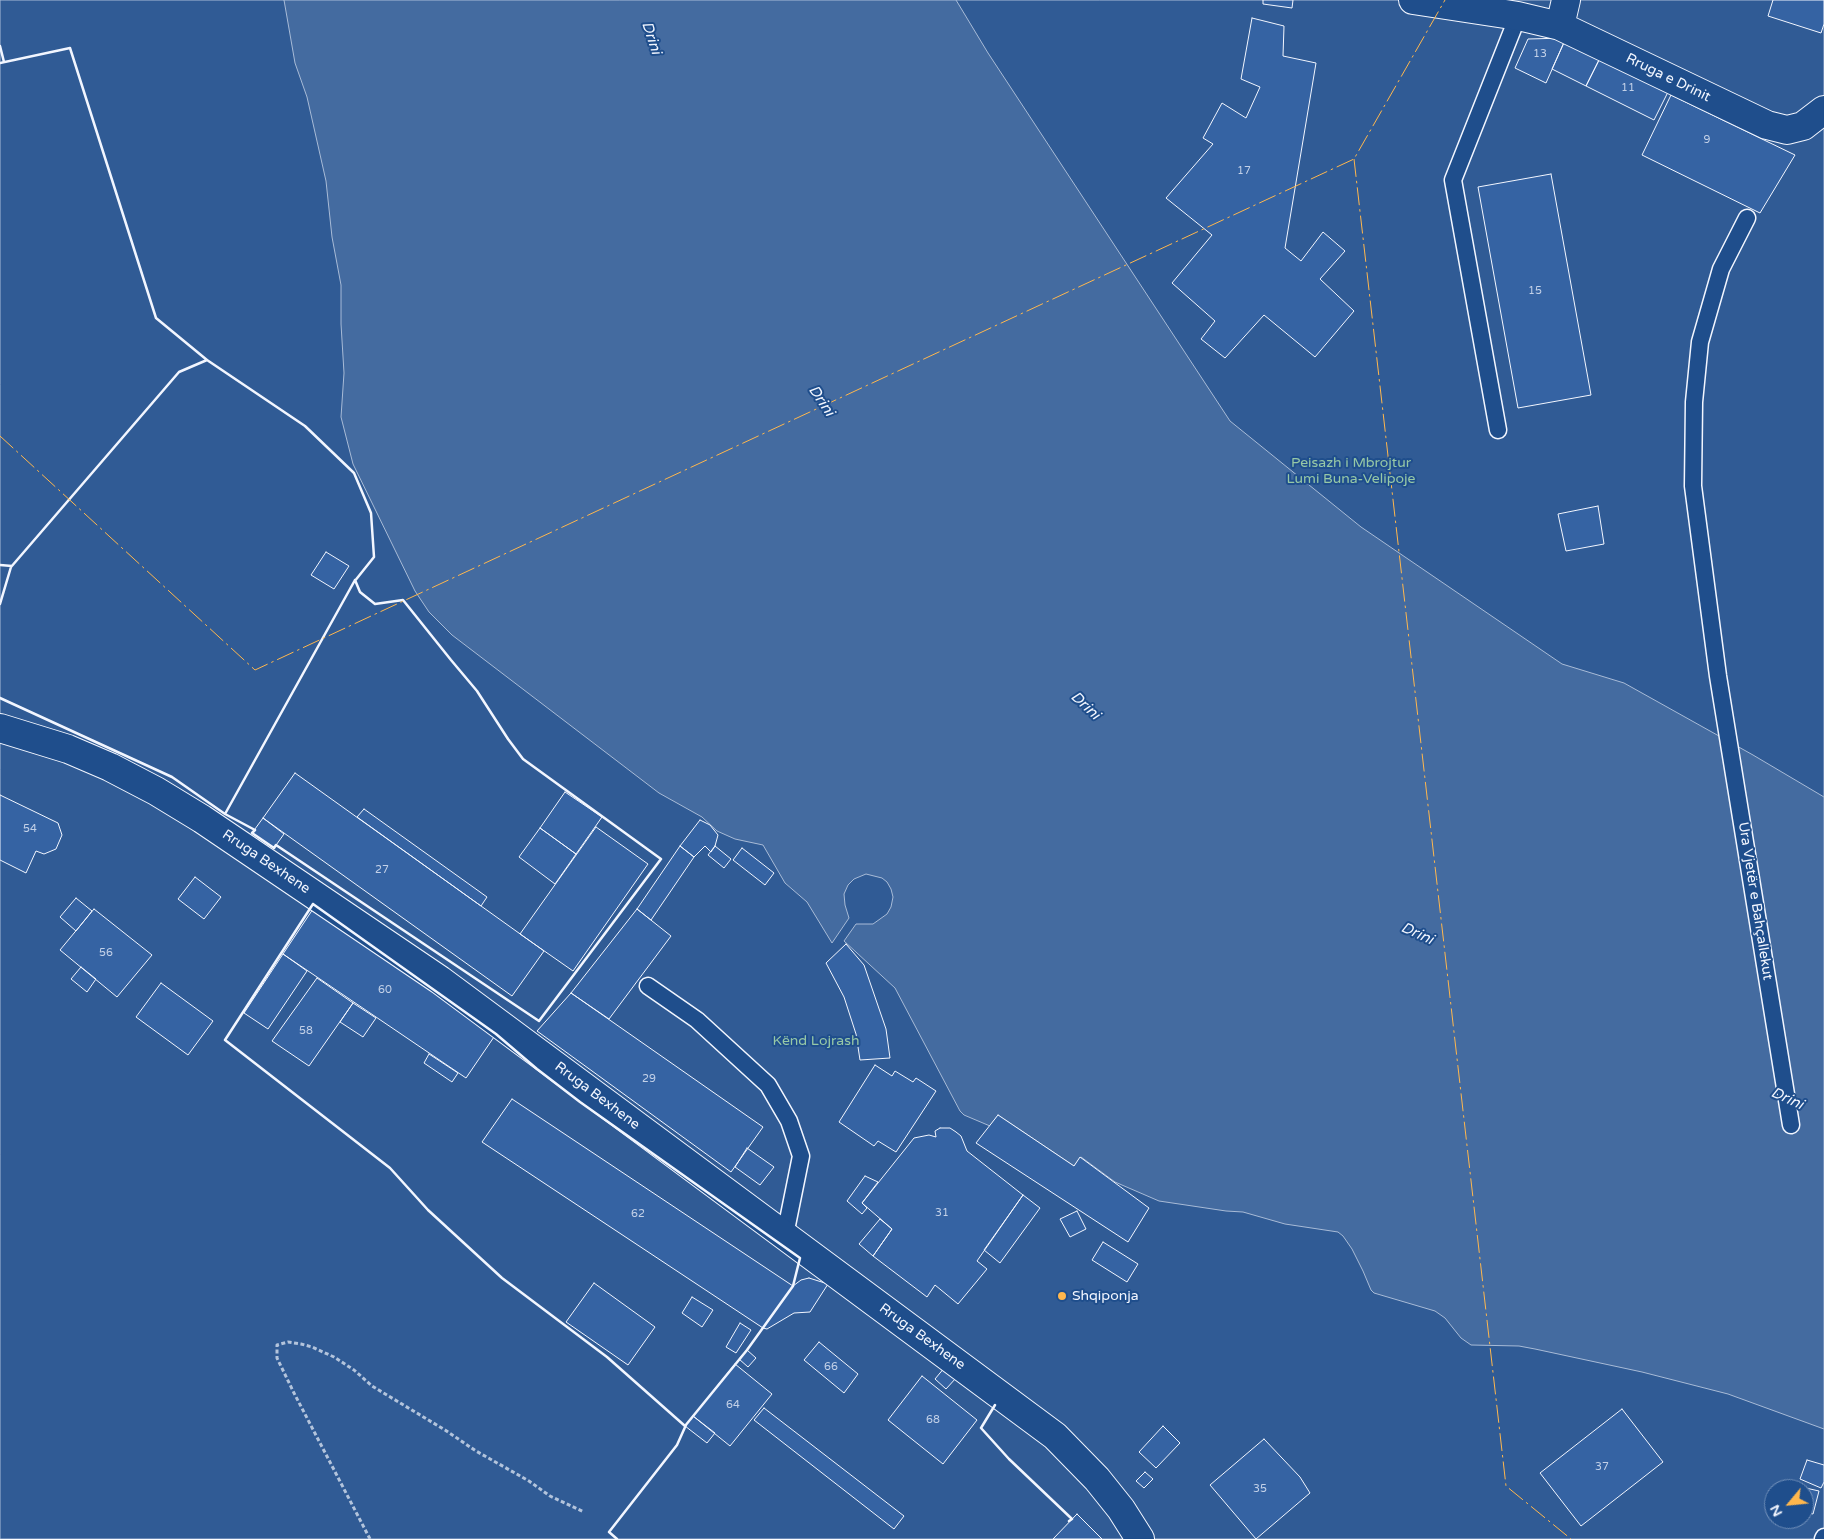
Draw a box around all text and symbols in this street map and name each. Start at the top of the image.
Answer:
water label: Drini [637,19,665,57]
house number: 13 [1533,47,1547,61]
street label: Rruga e Drinit [1623,50,1713,106]
house number: 11 [1621,81,1635,95]
house number: 9 [1704,133,1710,147]
house number: 17 [1237,164,1251,178]
house number: 15 [1528,284,1542,298]
water label: Drini [804,382,838,420]
park label: Peisazh i Mbrojtur Lumi Buna-Velipoje [1286,455,1416,488]
water label: Drini [1067,688,1103,724]
street label: Ura Vjetër e Bahçallekut [1734,821,1776,981]
house number: 54 [23,822,37,836]
street label: Rruga Bexhene [219,826,313,898]
house number: 27 [375,863,389,877]
water label: Drini [1398,919,1436,949]
house number: 56 [99,946,113,960]
house number: 60 [378,983,392,997]
house number: 58 [299,1024,313,1038]
park label: Kënd Lojrash [773,1033,859,1049]
street label: Rruga Bexhene [551,1059,643,1133]
house number: 29 [642,1072,656,1086]
water label: Drini [1768,1084,1806,1114]
house number: 31 [935,1206,949,1220]
house number: 62 [631,1207,645,1221]
place label: Shqiponja [1072,1288,1139,1304]
marker: Shqiponja [1056,1290,1068,1302]
street label: Rruga Bexhene [876,1300,968,1374]
house number: 66 [824,1360,838,1374]
house number: 64 [726,1398,740,1412]
house number: 68 [926,1413,940,1427]
house number: 37 [1595,1460,1609,1474]
north arrow [1764,1479,1814,1529]
house number: 35 [1253,1482,1267,1496]
text: N [1766,1502,1786,1520]

